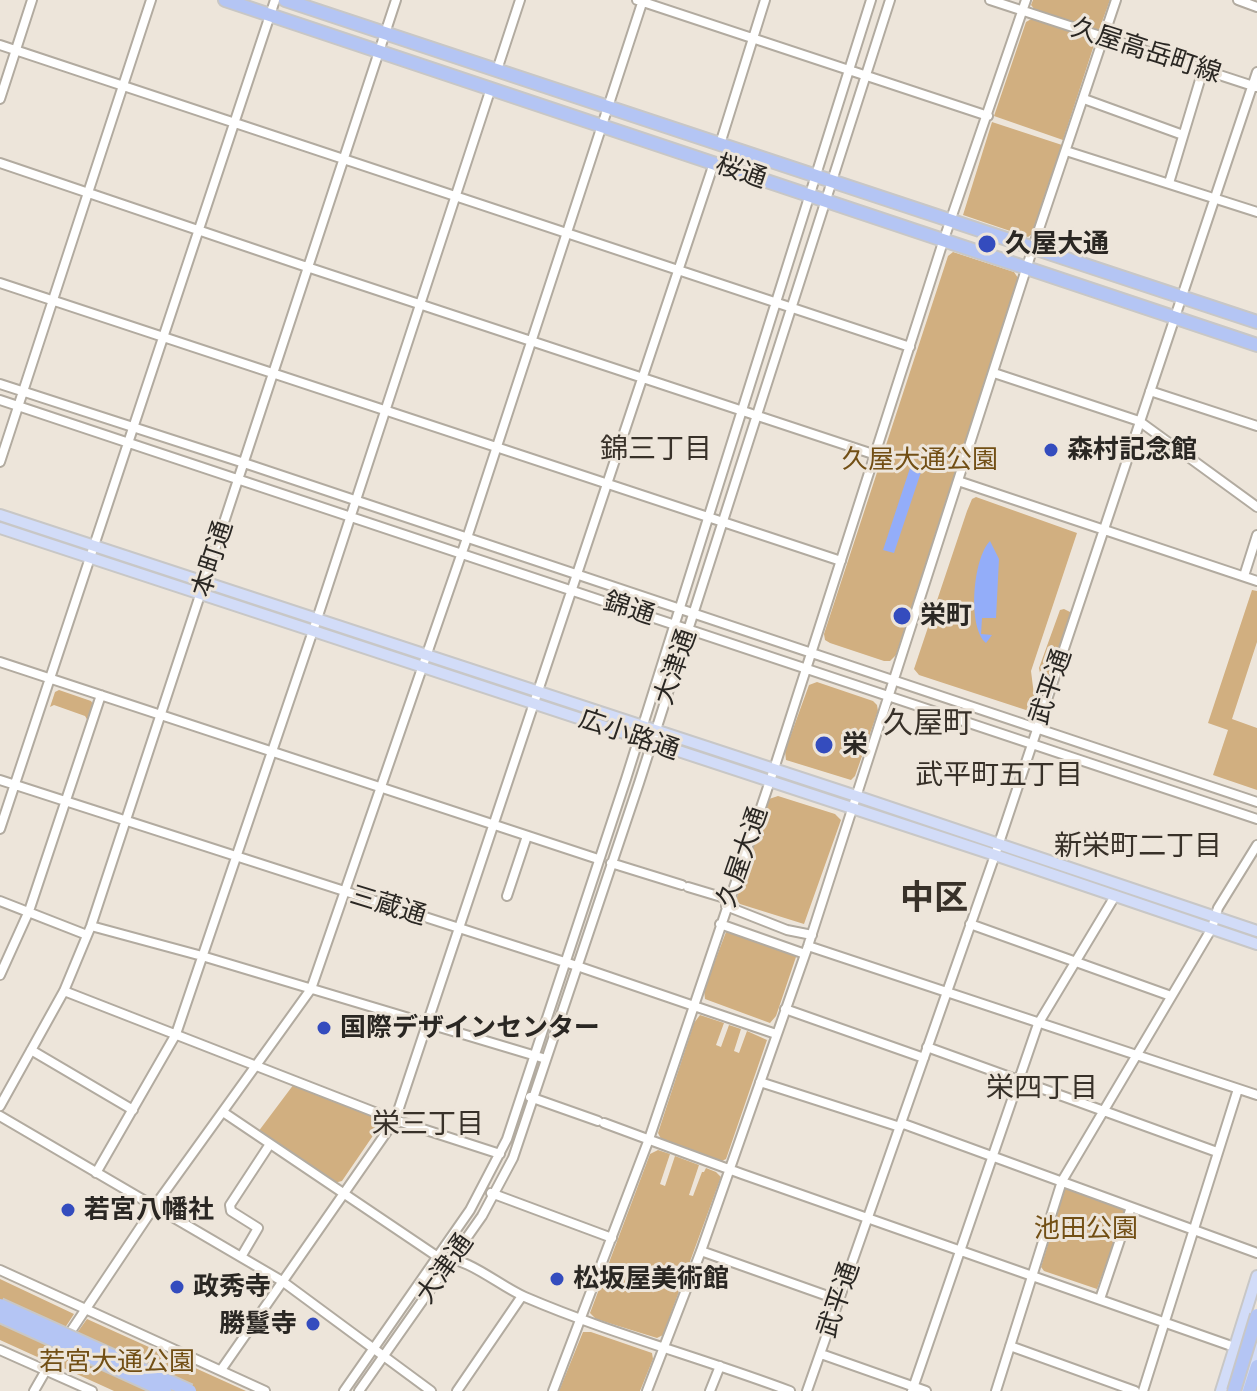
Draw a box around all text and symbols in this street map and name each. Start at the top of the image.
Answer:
street label: 久屋高岳町線 [1067,12,1225,90]
street label: 桜通 [711,149,771,195]
place label: 久屋大通 [1005,228,1109,260]
marker: 久屋大通 [976,233,998,255]
district label: 錦三丁目 [600,433,712,467]
place label: 森村記念館 [1067,434,1197,466]
marker: 森村記念館 [1042,441,1060,459]
park label: 久屋大通公園 [842,444,998,476]
street label: 本町通 [186,517,240,601]
street label: 錦通 [599,586,659,632]
place label: 栄町 [920,600,972,632]
marker: 栄町 [891,605,913,627]
street label: 大津通 [649,625,703,709]
street label: 武平通 [1024,645,1078,729]
street label: 広小路通 [575,703,683,767]
district label: 久屋町 [883,706,973,742]
place label: 栄 [842,729,868,761]
marker: 栄 [813,734,835,756]
district label: 武平町五丁目 [915,759,1083,793]
street label: 久屋大通 [711,803,775,911]
district label: 新栄町二丁目 [1054,830,1222,864]
district label: 中区 [900,879,968,919]
street label: 三蔵通 [346,880,430,932]
place label: 国際デザインセンター [340,1012,600,1044]
marker: 国際デザインセンター [315,1019,333,1037]
district label: 栄四丁目 [986,1072,1098,1106]
district label: 栄三丁目 [372,1108,484,1142]
place label: 若宮八幡社 [84,1194,214,1226]
marker: 若宮八幡社 [59,1201,77,1219]
park label: 池田公園 [1034,1213,1138,1245]
street label: 大津通 [410,1228,480,1310]
street label: 武平通 [812,1258,866,1342]
place label: 松坂屋美術館 [573,1263,729,1295]
marker: 松坂屋美術館 [548,1270,566,1288]
place label: 政秀寺 [193,1271,271,1303]
marker: 政秀寺 [168,1278,186,1296]
place label: 勝鬘寺 [219,1308,297,1340]
marker: 勝鬘寺 [304,1315,322,1333]
park label: 若宮大通公園 [39,1346,195,1378]

